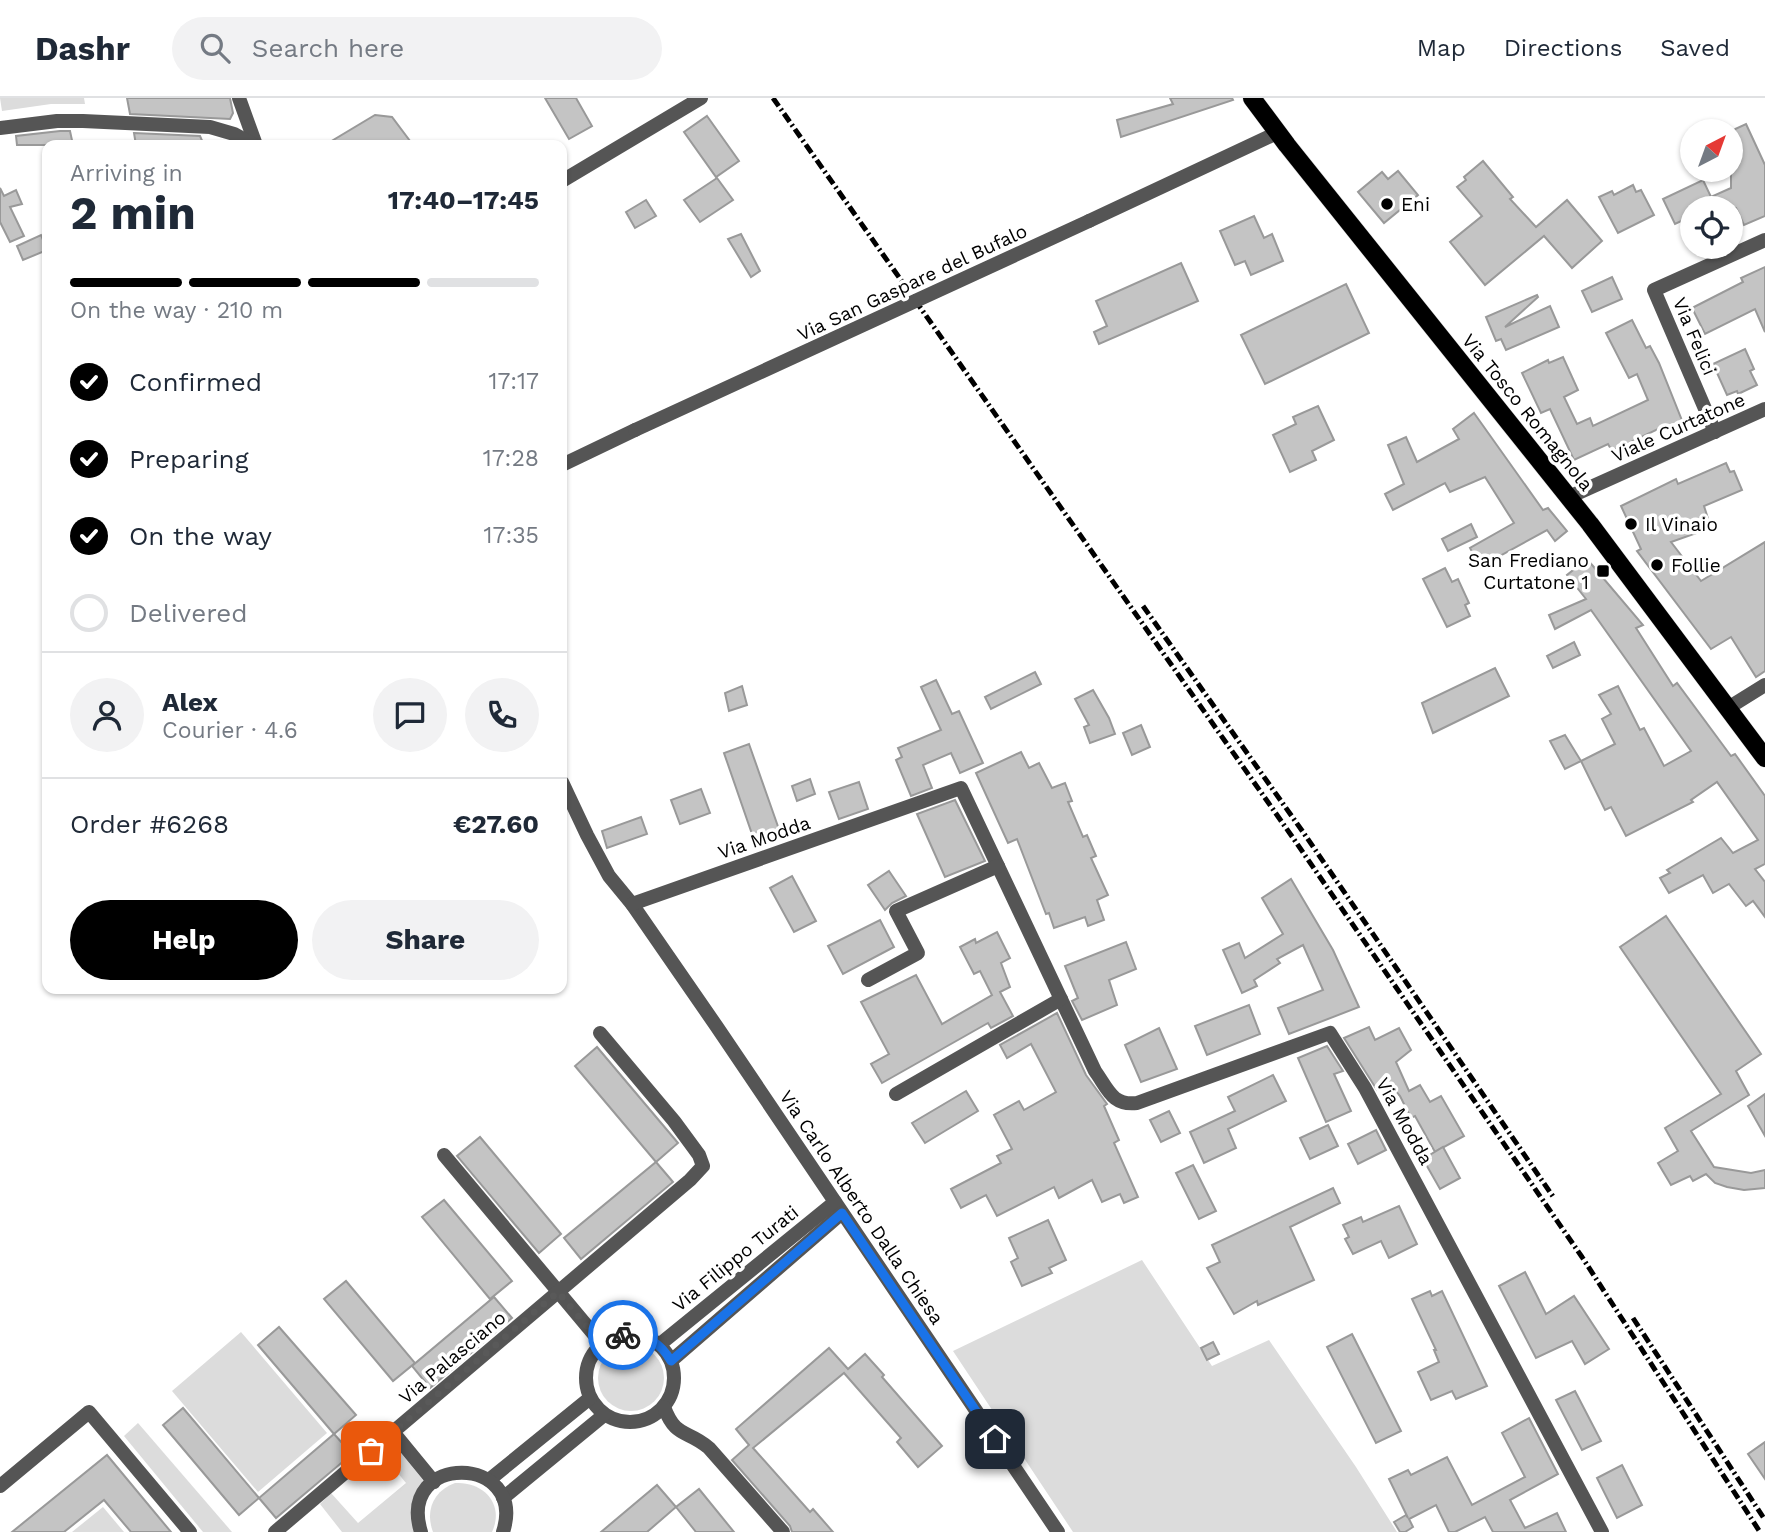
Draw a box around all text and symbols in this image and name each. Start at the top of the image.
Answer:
search box [172,17,662,80]
text: Dashr [35,29,130,68]
icon: search [196,29,234,67]
text: Search here [252,33,404,63]
text: Map [1417,34,1466,62]
text: Directions [1504,34,1622,62]
text: Saved [1660,34,1730,62]
north arrow [1680,119,1743,182]
map controls [1680,119,1743,259]
text: Arriving in [70,160,183,187]
text: 17:40–17:45 [388,185,539,215]
text: 2 min [70,186,196,240]
place label: Eni [1401,193,1430,216]
marker: Eni [1379,196,1395,212]
button: locate [1680,196,1743,259]
street label: Via San Gaspare del Bufalo [794,219,1031,346]
street label: Via Felici [1668,294,1721,379]
text: On the way · 210 m [70,297,283,324]
street label: Via Tosco Romagnola [1457,329,1598,496]
icon: check [70,363,108,401]
text: Confirmed [129,367,262,397]
text: 17:17 [488,368,539,395]
street label: Viale Curtatone [1608,388,1749,467]
icon: check [70,440,108,478]
text: Preparing [129,444,249,474]
text: 17:28 [483,445,539,472]
place label: Il Vinaio [1645,513,1718,536]
marker: Il Vinaio [1623,516,1639,532]
icon: check [70,517,108,555]
text: On the way [129,521,272,551]
text: 17:35 [484,522,539,549]
place label: San Frediano Curtatone 1 [1468,549,1589,594]
place label: Follie [1671,554,1721,577]
marker: Follie [1649,557,1665,573]
marker: San Frediano Curtatone 1 [1595,563,1611,579]
text: Delivered [129,598,248,628]
button: person [70,678,144,752]
button: chat [373,678,447,752]
button: phone [465,678,539,752]
text: Alex [162,687,218,717]
text: Courier · 4.6 [162,717,298,744]
text: Order #6268 [70,809,229,839]
text: €27.60 [453,809,539,839]
street label: Via Modda [715,811,814,864]
button: Help [70,900,298,980]
button: Share [312,900,539,980]
street label: Via Modda [1371,1074,1438,1169]
street label: Via Carlo Alberto Dalla Chiesa [775,1086,949,1329]
street label: Via Filippo Turati [668,1200,803,1316]
courier [588,1300,658,1370]
street label: Via Palasciano [394,1306,511,1409]
icon: bike [604,1316,642,1354]
pin [965,1409,1025,1469]
icon: home [976,1420,1014,1458]
pin [341,1421,401,1481]
icon: bag [352,1432,390,1470]

